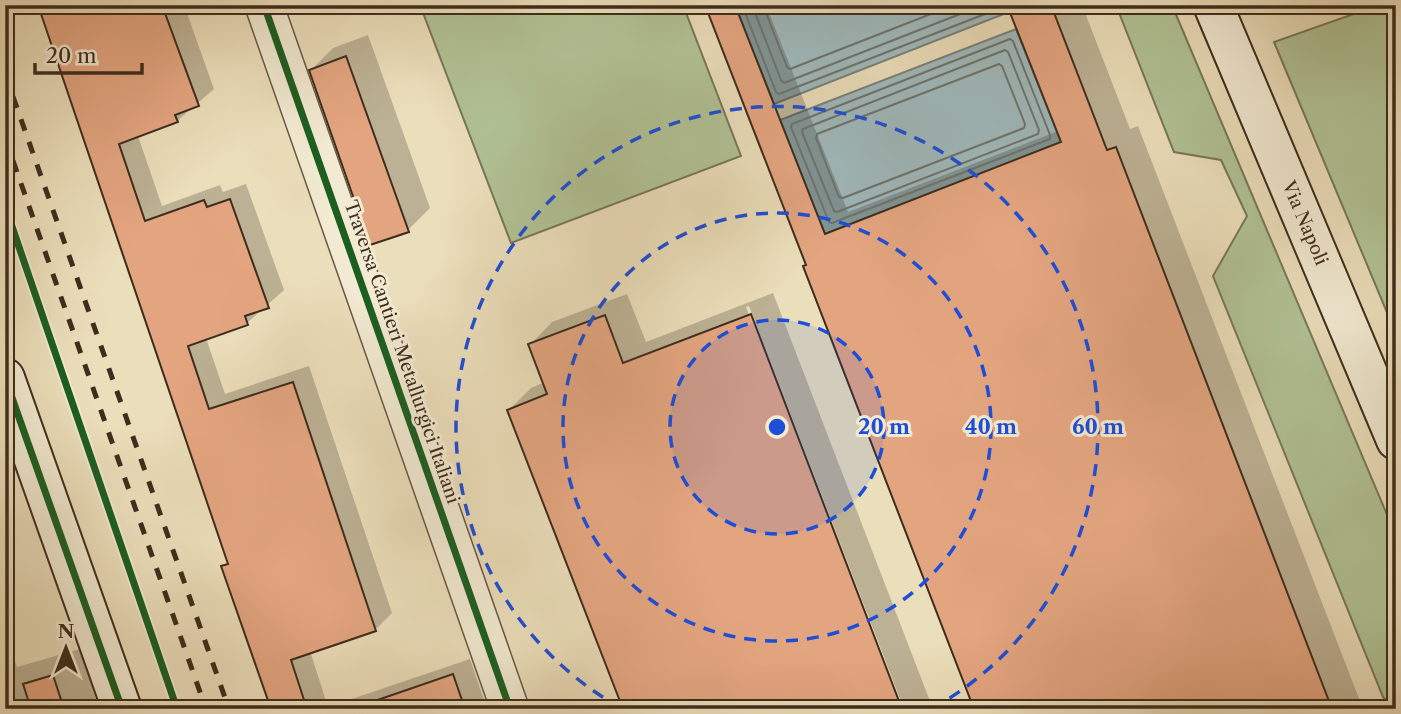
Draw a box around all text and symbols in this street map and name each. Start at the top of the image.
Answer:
scale bar [35,32,142,76]
text: 20 m [46,43,97,68]
street label: Via Napoli [1277,177,1333,269]
street label: Traversa Cantieri Metallurgici Italiani [340,198,465,507]
text: 20 m [858,414,910,439]
text: 40 m [965,414,1017,439]
text: 60 m [1072,414,1124,439]
centre of rings [765,415,789,439]
north arrow [32,612,102,682]
text: N [58,620,74,643]

